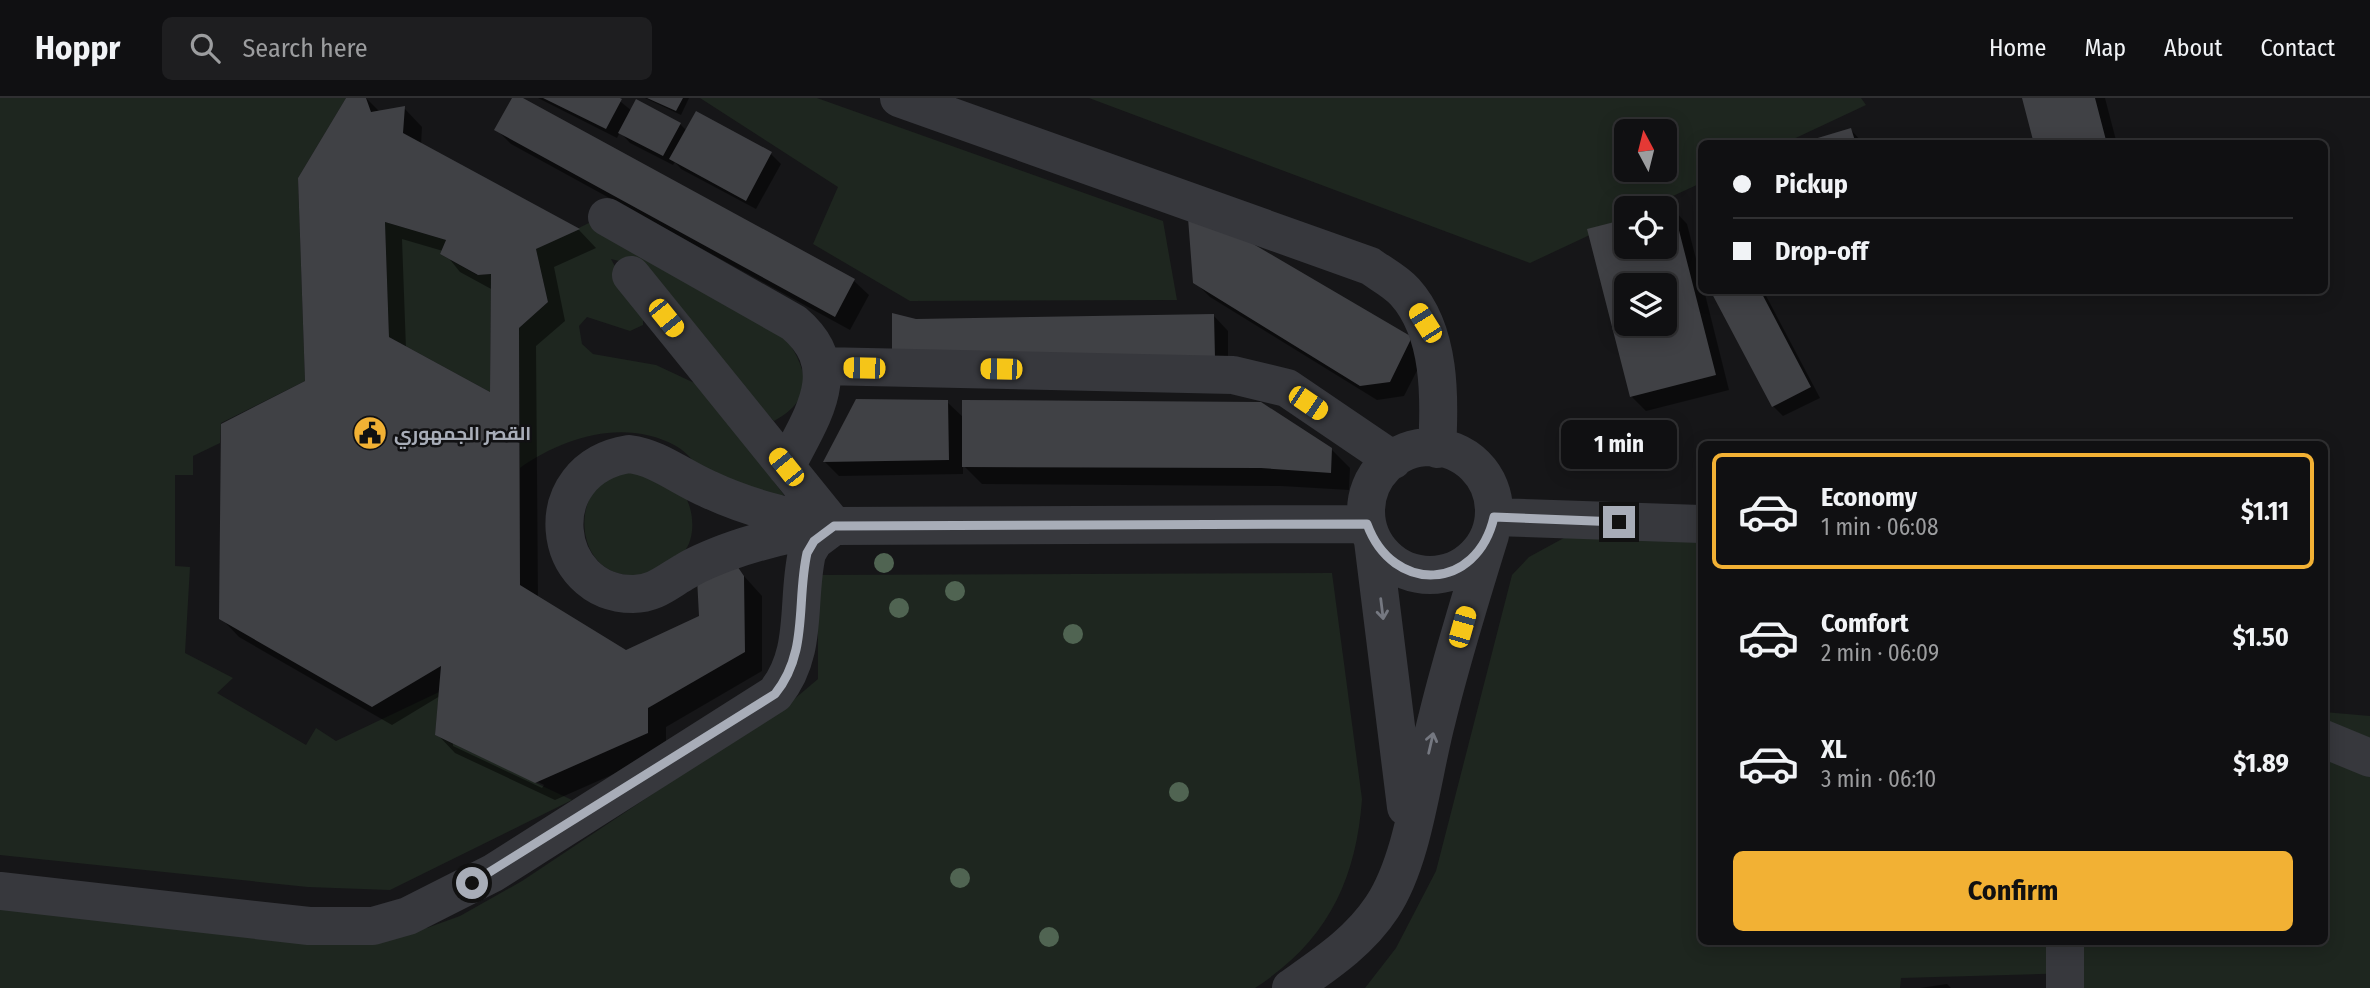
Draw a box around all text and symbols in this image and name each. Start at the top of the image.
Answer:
search box [162,17,652,80]
text: Hoppr [35,28,120,68]
icon: search [186,29,224,67]
text: Search here [242,33,368,64]
text: Home [1989,34,2046,62]
text: Map [2084,34,2126,62]
text: About [2164,34,2222,62]
text: Contact [2260,34,2335,62]
north arrow [1614,119,1676,182]
map controls [1614,119,1677,336]
text: Pickup [1775,169,1848,200]
button: locate [1614,196,1677,259]
text: Drop-off [1775,236,1868,267]
button: layers [1614,273,1677,336]
car [645,295,688,341]
car [1405,300,1446,346]
car [843,357,886,379]
car [980,358,1023,380]
car [1285,383,1332,423]
public building icon: القصر الجمهوري [351,414,389,452]
callout: 1 min [1561,420,1677,470]
place label: القصر الجمهوري [394,422,531,449]
text: 1 min [1594,430,1644,458]
car [765,444,808,490]
icon: car [1737,480,1800,543]
text: Economy [1821,482,1917,513]
text: $1.11 [2241,496,2289,527]
route end [1603,506,1635,538]
text: 1 min · 06:08 [1821,513,1938,541]
one-way arrow [1375,597,1388,620]
car [1447,604,1478,650]
icon: car [1737,606,1800,669]
text: Comfort [1821,608,1909,639]
text: $1.50 [2233,622,2289,653]
text: 2 min · 06:09 [1821,639,1939,667]
one-way arrow [1425,732,1438,755]
icon: car [1737,732,1800,795]
text: XL [1821,734,1847,765]
text: $1.89 [2233,748,2289,779]
text: 3 min · 06:10 [1821,765,1936,793]
button: Confirm [1733,851,2293,931]
route start [456,867,488,899]

